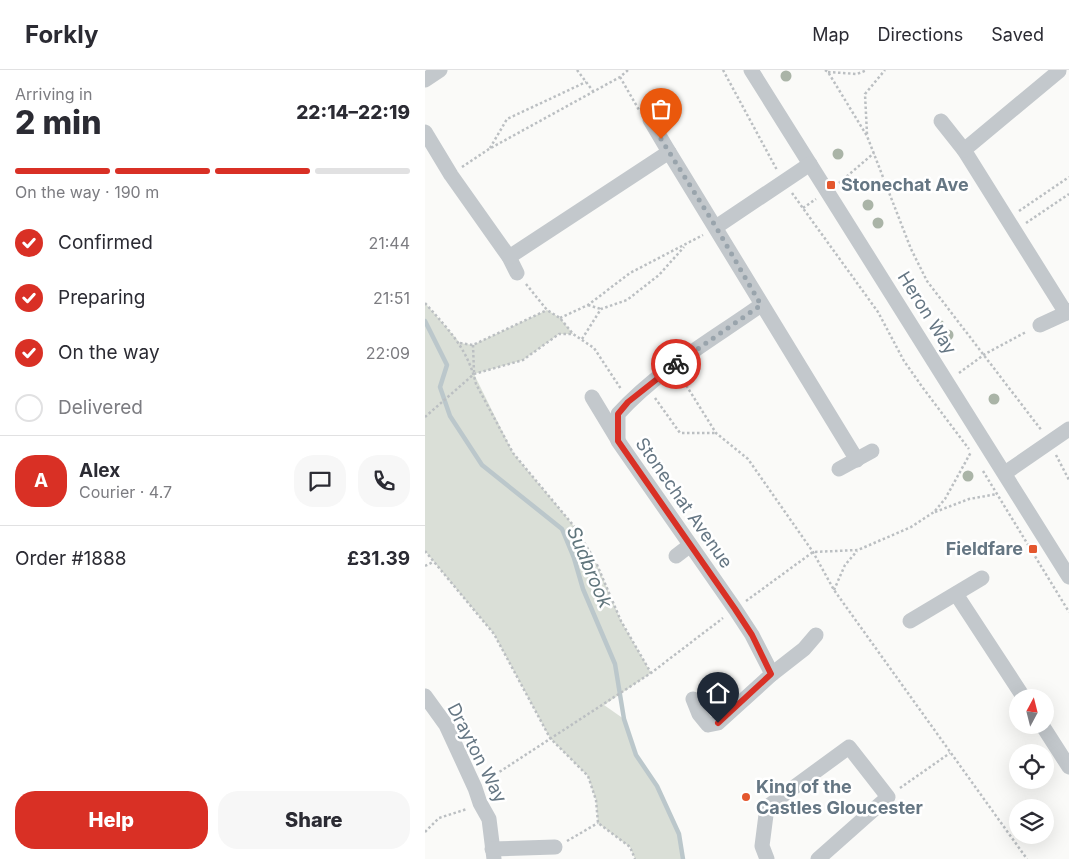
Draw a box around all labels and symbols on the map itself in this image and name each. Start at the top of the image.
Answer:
pin [640,88,682,139]
place label: Stonechat Ave [841,174,969,195]
marker: Stonechat Ave [825,179,837,191]
street label: Heron Way [894,267,961,358]
courier [651,339,701,389]
street label: Stonechat Avenue [632,433,737,572]
water label: Sudbrook [562,523,617,612]
place label: Fieldfare [946,538,1023,559]
marker: Fieldfare [1027,543,1039,555]
pin [697,672,739,723]
north arrow [1009,689,1054,734]
street label: Drayton Way [443,699,512,806]
place label: King of the Castles Gloucester [756,776,923,818]
marker: King of the Castles Gloucester [740,791,752,803]

